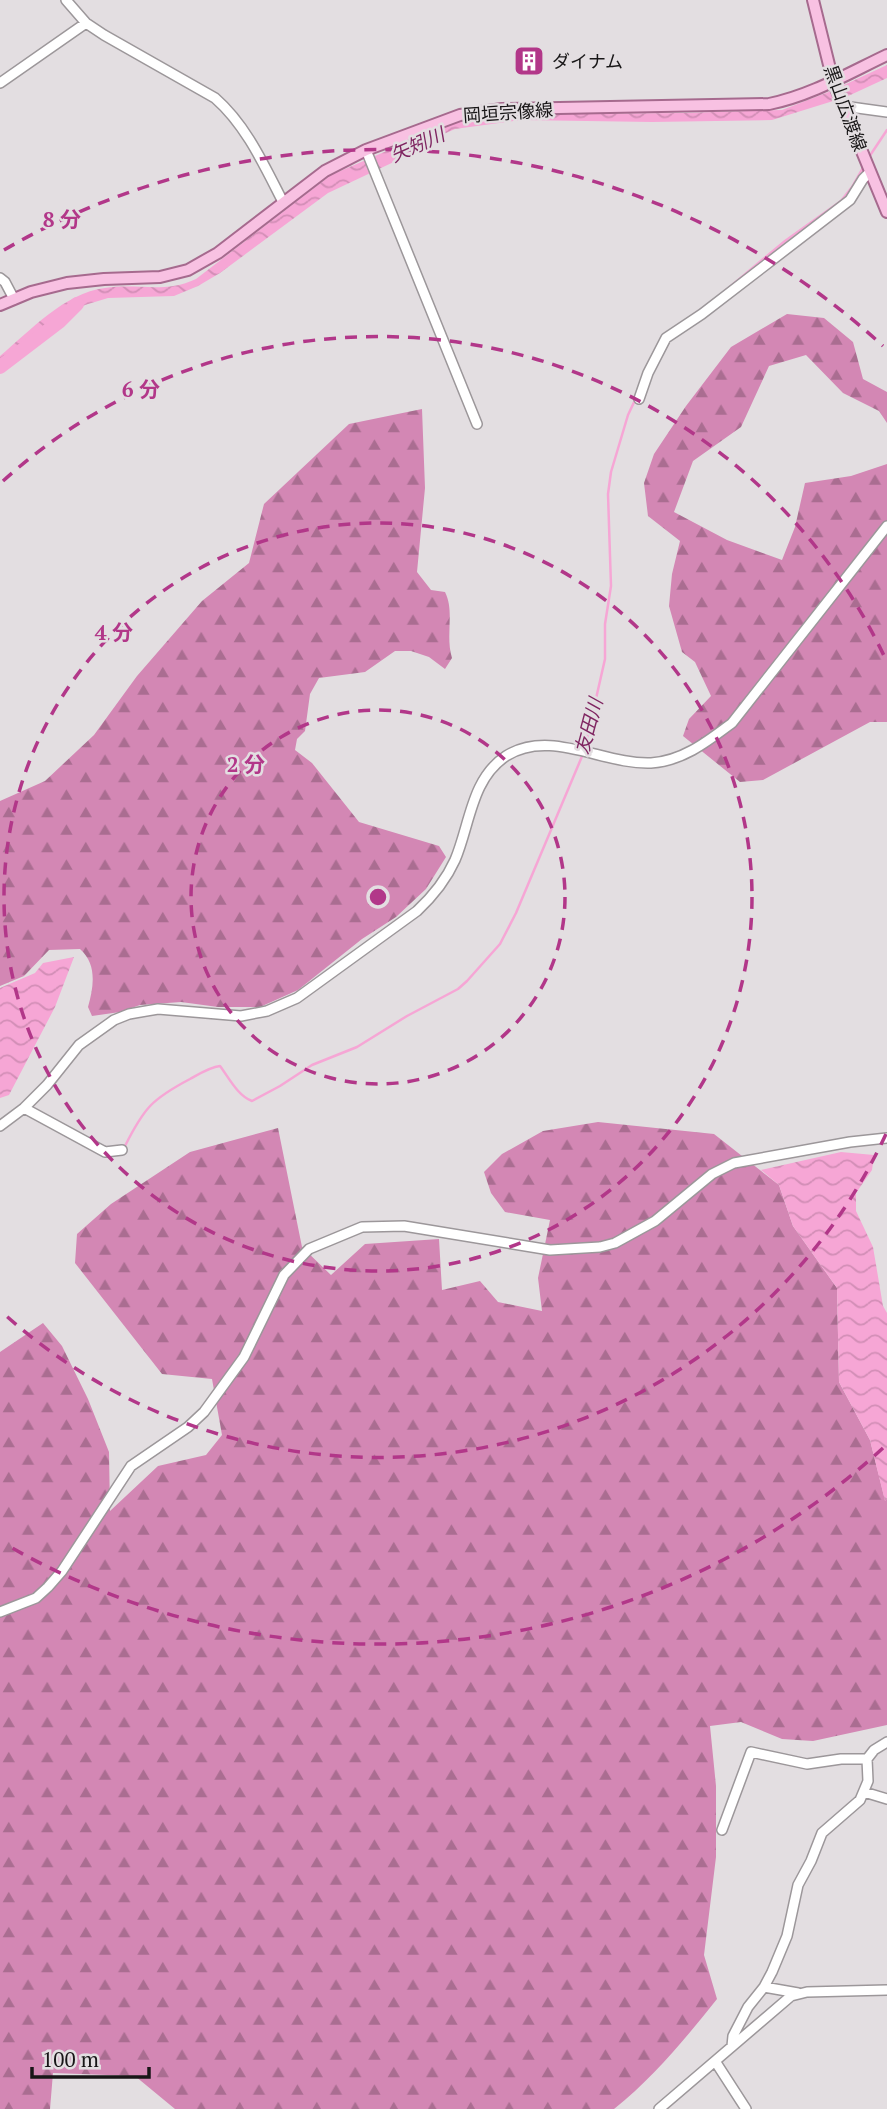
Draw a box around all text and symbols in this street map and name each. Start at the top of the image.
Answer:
building icon: ダイナム [512,44,546,78]
place label: ダイナム [552,49,623,73]
street label: 黒山広渡線 [819,62,873,154]
street label: 岡垣宗像線 [462,97,554,127]
water label: 矢矧川 [386,120,450,167]
text: 8 分 [43,205,81,233]
text: 6 分 [122,375,160,403]
text: 4 分 [95,618,133,646]
water label: 友田川 [569,693,608,757]
text: 2 分 [227,750,265,778]
centre of rings [366,885,390,909]
scale bar [32,2036,149,2080]
text: 100 m [42,2045,99,2073]

